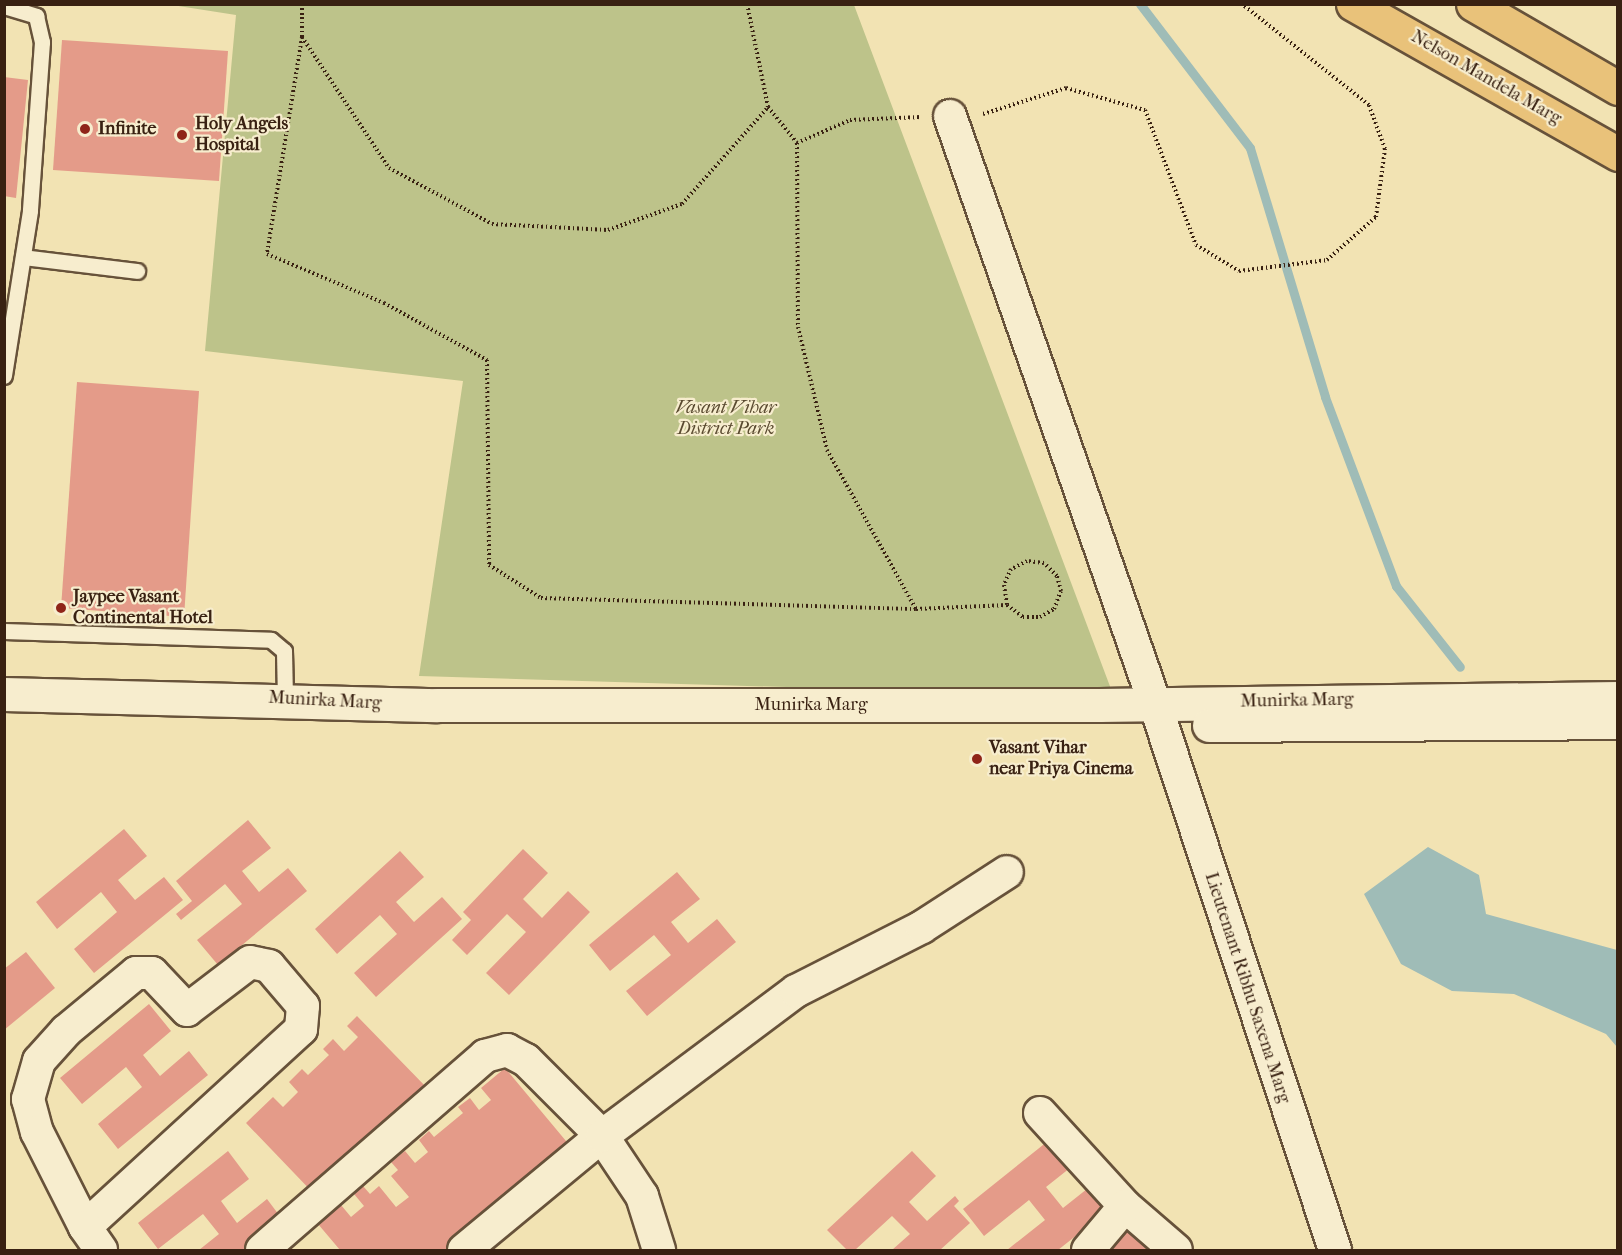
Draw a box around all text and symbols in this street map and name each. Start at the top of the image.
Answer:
street label: Nelson Mandela Marg [1407,26,1565,130]
place label: Holy Angels Hospital [195,114,288,156]
place label: Infinite [98,118,156,140]
marker: Infinite [76,120,94,138]
marker: Holy Angels Hospital [173,126,191,144]
park label: Vasant Vihar District Park [676,398,776,440]
place label: Jaypee Vasant Continental Hotel [73,587,213,630]
marker: Jaypee Vasant Continental Hotel [54,601,68,615]
street label: Munirka Marg [268,687,382,715]
street label: Munirka Marg [1240,689,1354,713]
street label: Munirka Marg [754,694,868,716]
place label: Vasant Vihar near Priya Cinema [989,738,1133,780]
marker: Vasant Vihar near Priya Cinema [970,752,984,766]
street label: Lieutenant Ribhu Saxena Marg [1199,870,1295,1106]

